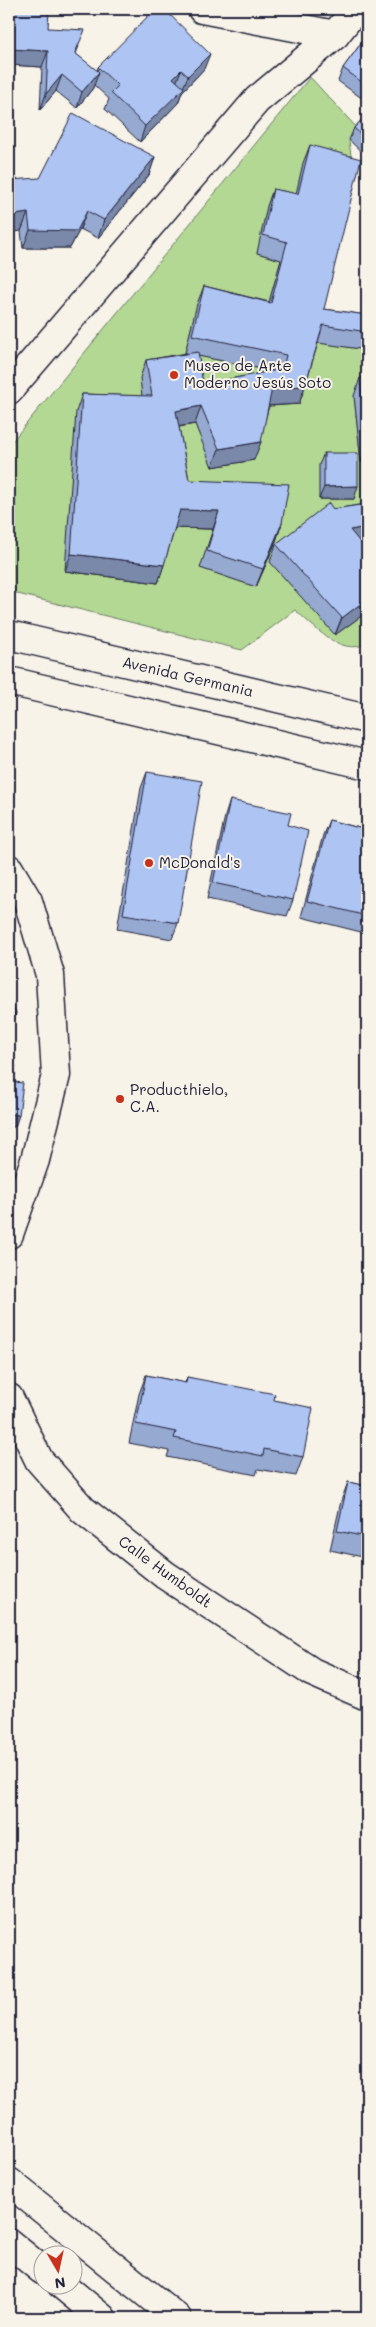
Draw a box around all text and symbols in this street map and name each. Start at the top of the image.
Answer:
place label: Museo de Arte Moderno Jesús Soto [184,355,331,392]
marker: Museo de Arte Moderno Jesús Soto [168,369,180,381]
street label: Avenida Germania [121,651,256,701]
place label: McDonald's [159,852,241,872]
marker: McDonald's [143,857,155,869]
place label: Producthielo, C.A. [130,1079,228,1116]
marker: Producthielo, C.A. [114,1093,126,1105]
street label: Calle Humboldt [115,1531,216,1612]
north arrow [32,2244,82,2294]
text: N [53,2273,67,2294]

